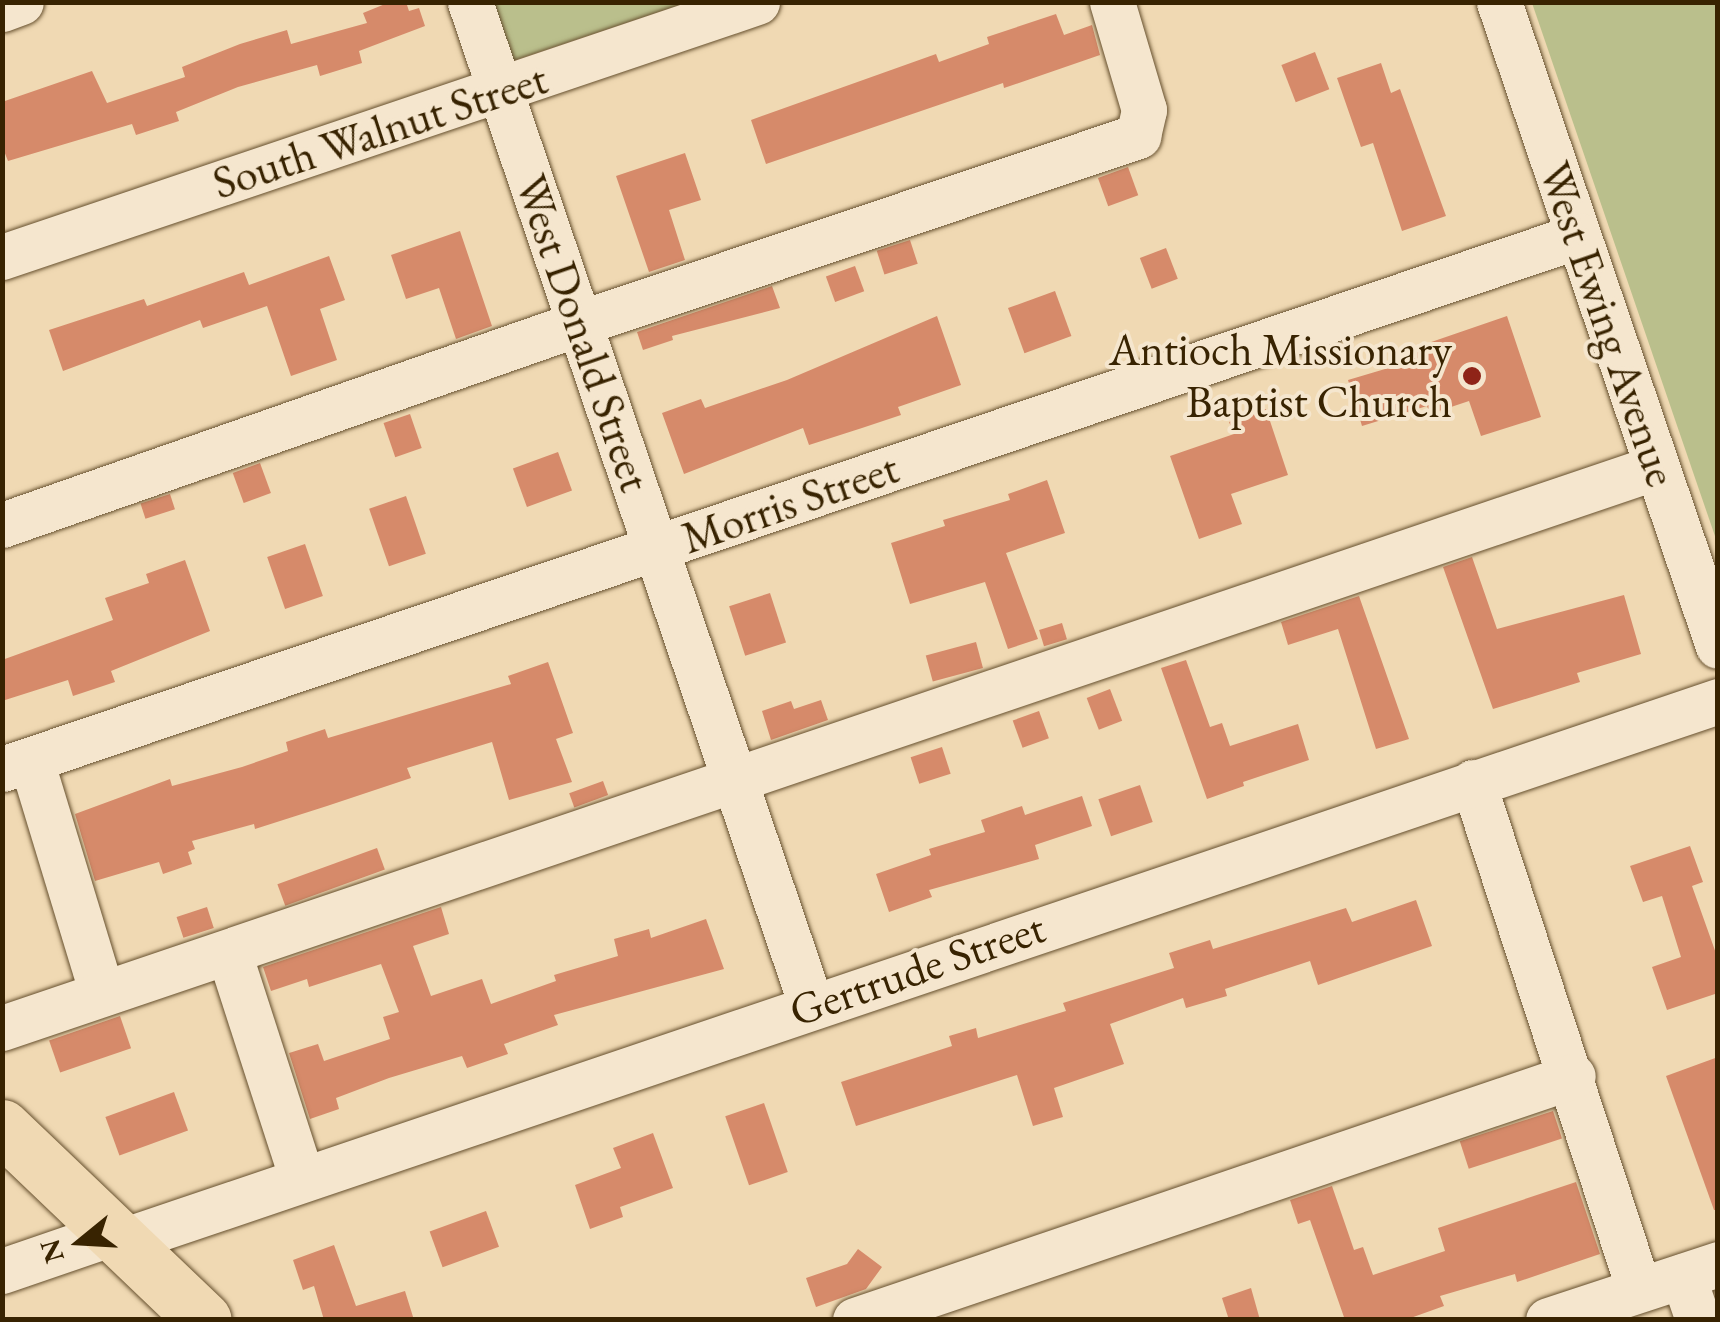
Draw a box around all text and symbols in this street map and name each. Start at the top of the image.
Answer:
street label: South Walnut Street [206,52,554,210]
street label: West Ewing Avenue [1527,155,1689,493]
street label: West Donald Street [504,168,662,498]
place label: Antioch Missionary Baptist Church [1109,323,1452,429]
marker: Antioch Missionary Baptist Church [1461,365,1483,387]
street label: Morris Street [675,441,905,565]
street label: Gertrude Street [782,900,1052,1038]
north arrow [30,1192,130,1292]
text: N [31,1235,72,1268]

